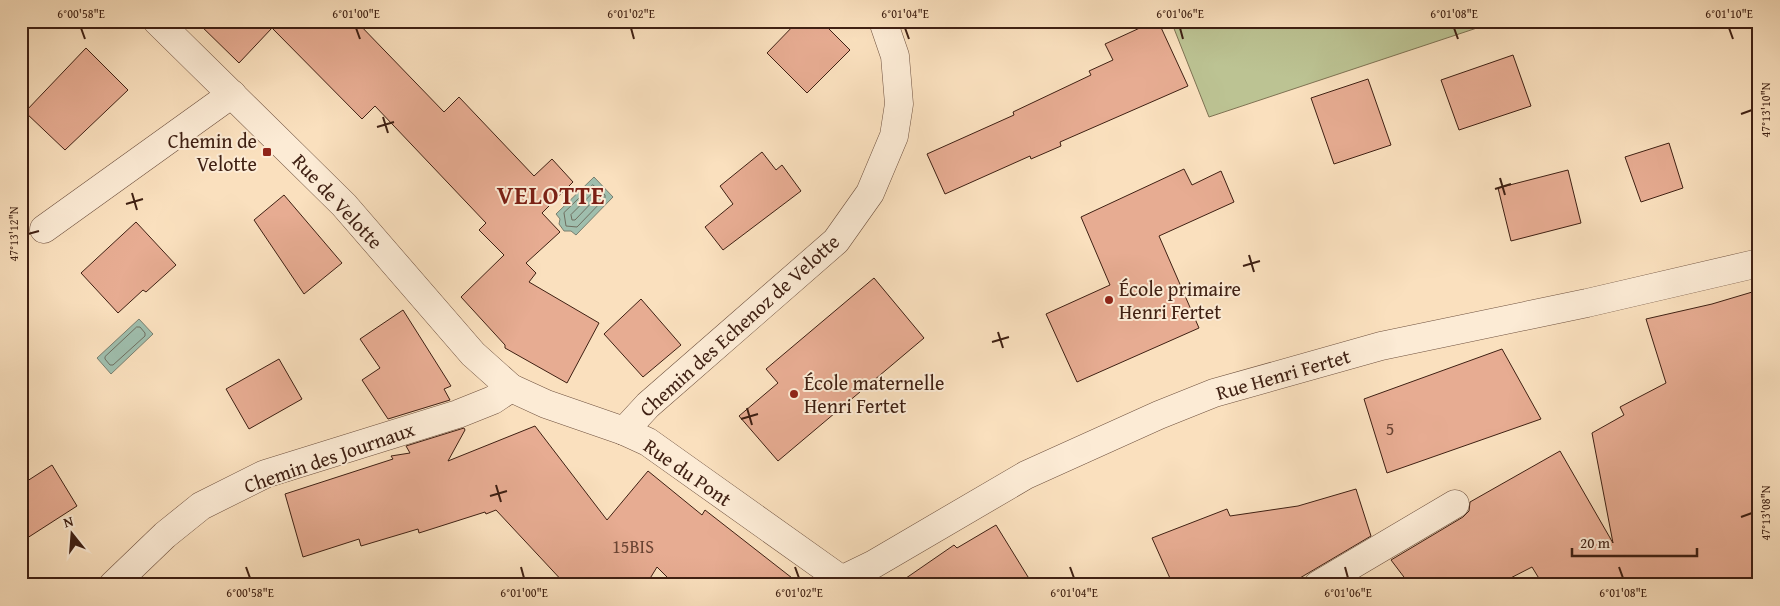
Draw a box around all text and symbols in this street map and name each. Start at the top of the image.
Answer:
text: 6°00'58"E [57,5,105,22]
text: 6°01'00"E [332,5,380,22]
text: 6°01'02"E [607,5,655,22]
text: 6°01'04"E [881,5,929,22]
text: 6°01'06"E [1156,5,1204,22]
text: 6°01'08"E [1430,5,1478,22]
text: 6°01'10"E [1705,5,1753,22]
text: 47°13'10"N [1757,82,1774,138]
place label: Chemin de Velotte [168,126,257,178]
marker: Chemin de Velotte [261,146,273,158]
street label: Rue de Velotte [286,147,390,255]
district label: VELOTTE [497,177,605,213]
text: 47°13'12"N [5,206,22,262]
street label: Chemin des Echenoz de Velotte [633,227,845,423]
place label: École primaire Henri Fertet [1119,274,1241,326]
marker: École primaire Henri Fertet [1103,294,1115,306]
street label: Rue Henri Fertet [1212,341,1354,407]
place label: École maternelle Henri Fertet [804,368,944,420]
marker: École maternelle Henri Fertet [788,388,800,400]
street label: Chemin des Journaux [240,414,419,500]
house number: 5 [1386,415,1394,442]
street label: Rue du Pont [638,431,738,513]
text: 47°13'08"N [1757,485,1774,541]
north arrow [48,508,98,558]
text: N [61,510,76,532]
scale bar [1572,526,1698,558]
text: 20 m [1580,532,1611,553]
house number: 15BIS [612,533,654,560]
text: 6°00'58"E [226,584,274,601]
text: 6°01'00"E [500,584,548,601]
text: 6°01'02"E [775,584,823,601]
text: 6°01'04"E [1050,584,1098,601]
text: 6°01'06"E [1324,584,1372,601]
text: 6°01'08"E [1599,584,1647,601]

